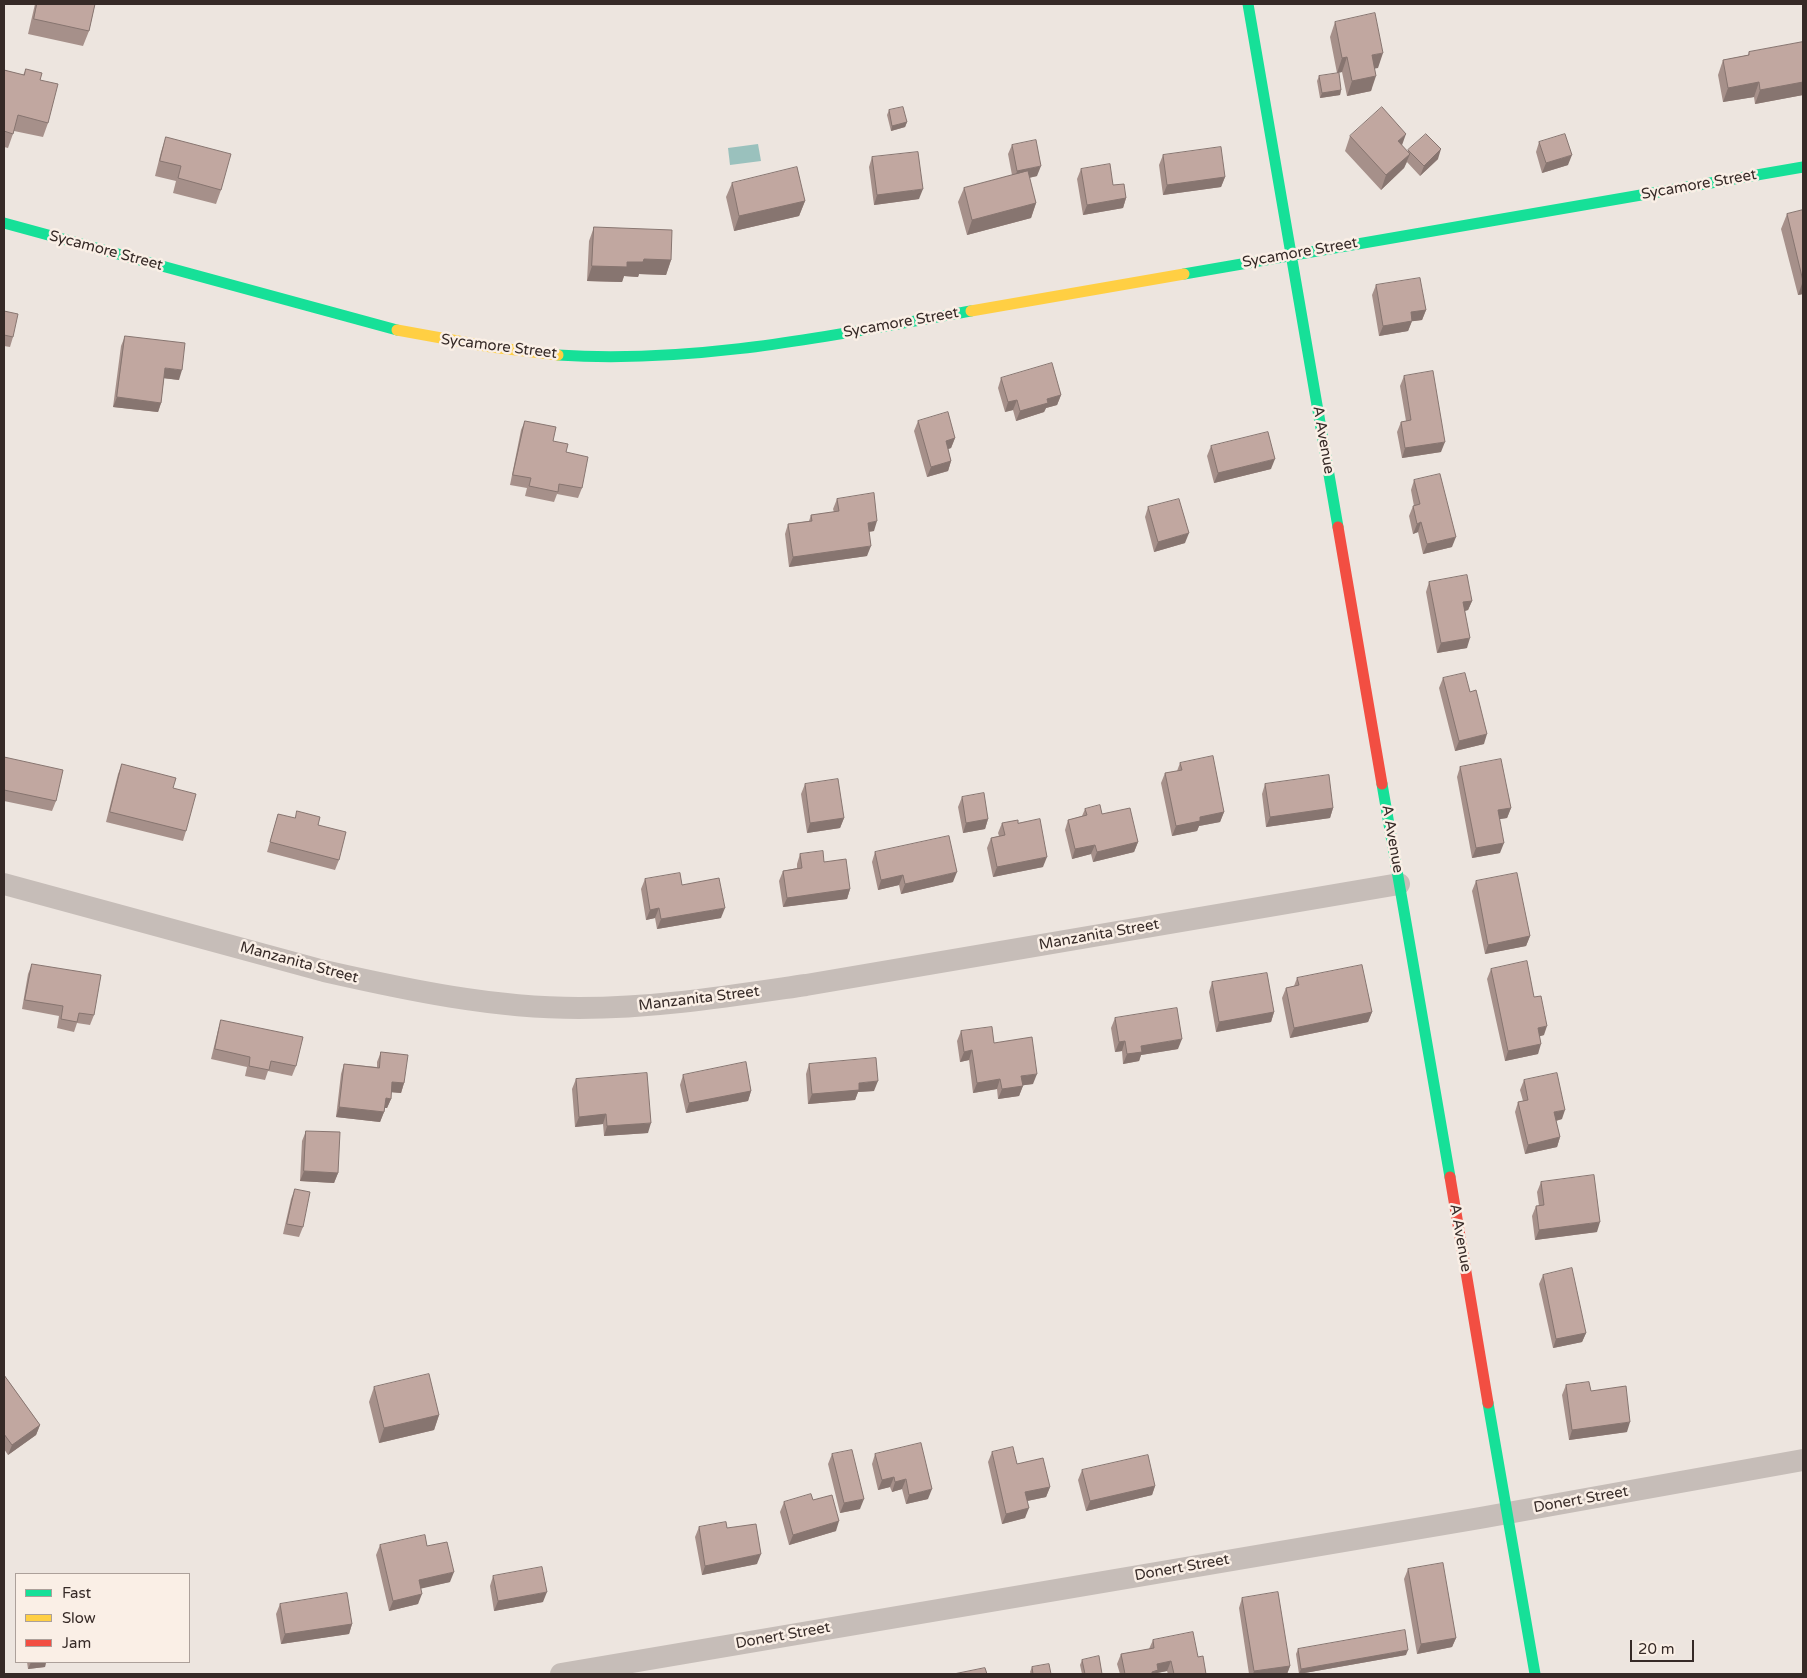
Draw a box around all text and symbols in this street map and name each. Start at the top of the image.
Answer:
street label: Sycamore Street [1640,166,1758,204]
street label: Sycamore Street [47,227,165,275]
street label: Sycamore Street [1241,234,1359,272]
street label: Sycamore Street [842,304,960,342]
street label: Sycamore Street [440,331,558,363]
street label: A Avenue [1308,405,1338,475]
street label: A Avenue [1377,804,1407,874]
street label: Manzanita Street [1037,916,1161,954]
street label: Manzanita Street [238,939,360,987]
street label: Manzanita Street [637,983,761,1015]
street label: A Avenue [1445,1203,1475,1273]
street label: Donert Street [1532,1483,1630,1517]
street label: Donert Street [1133,1551,1231,1585]
legend [15,1573,190,1663]
text: Fast [62,1584,91,1602]
text: Slow [62,1609,96,1627]
street label: Donert Street [734,1619,832,1653]
scale bar [1632,1630,1696,1662]
text: Jam [62,1634,91,1652]
text: 20 m [1638,1640,1675,1658]

